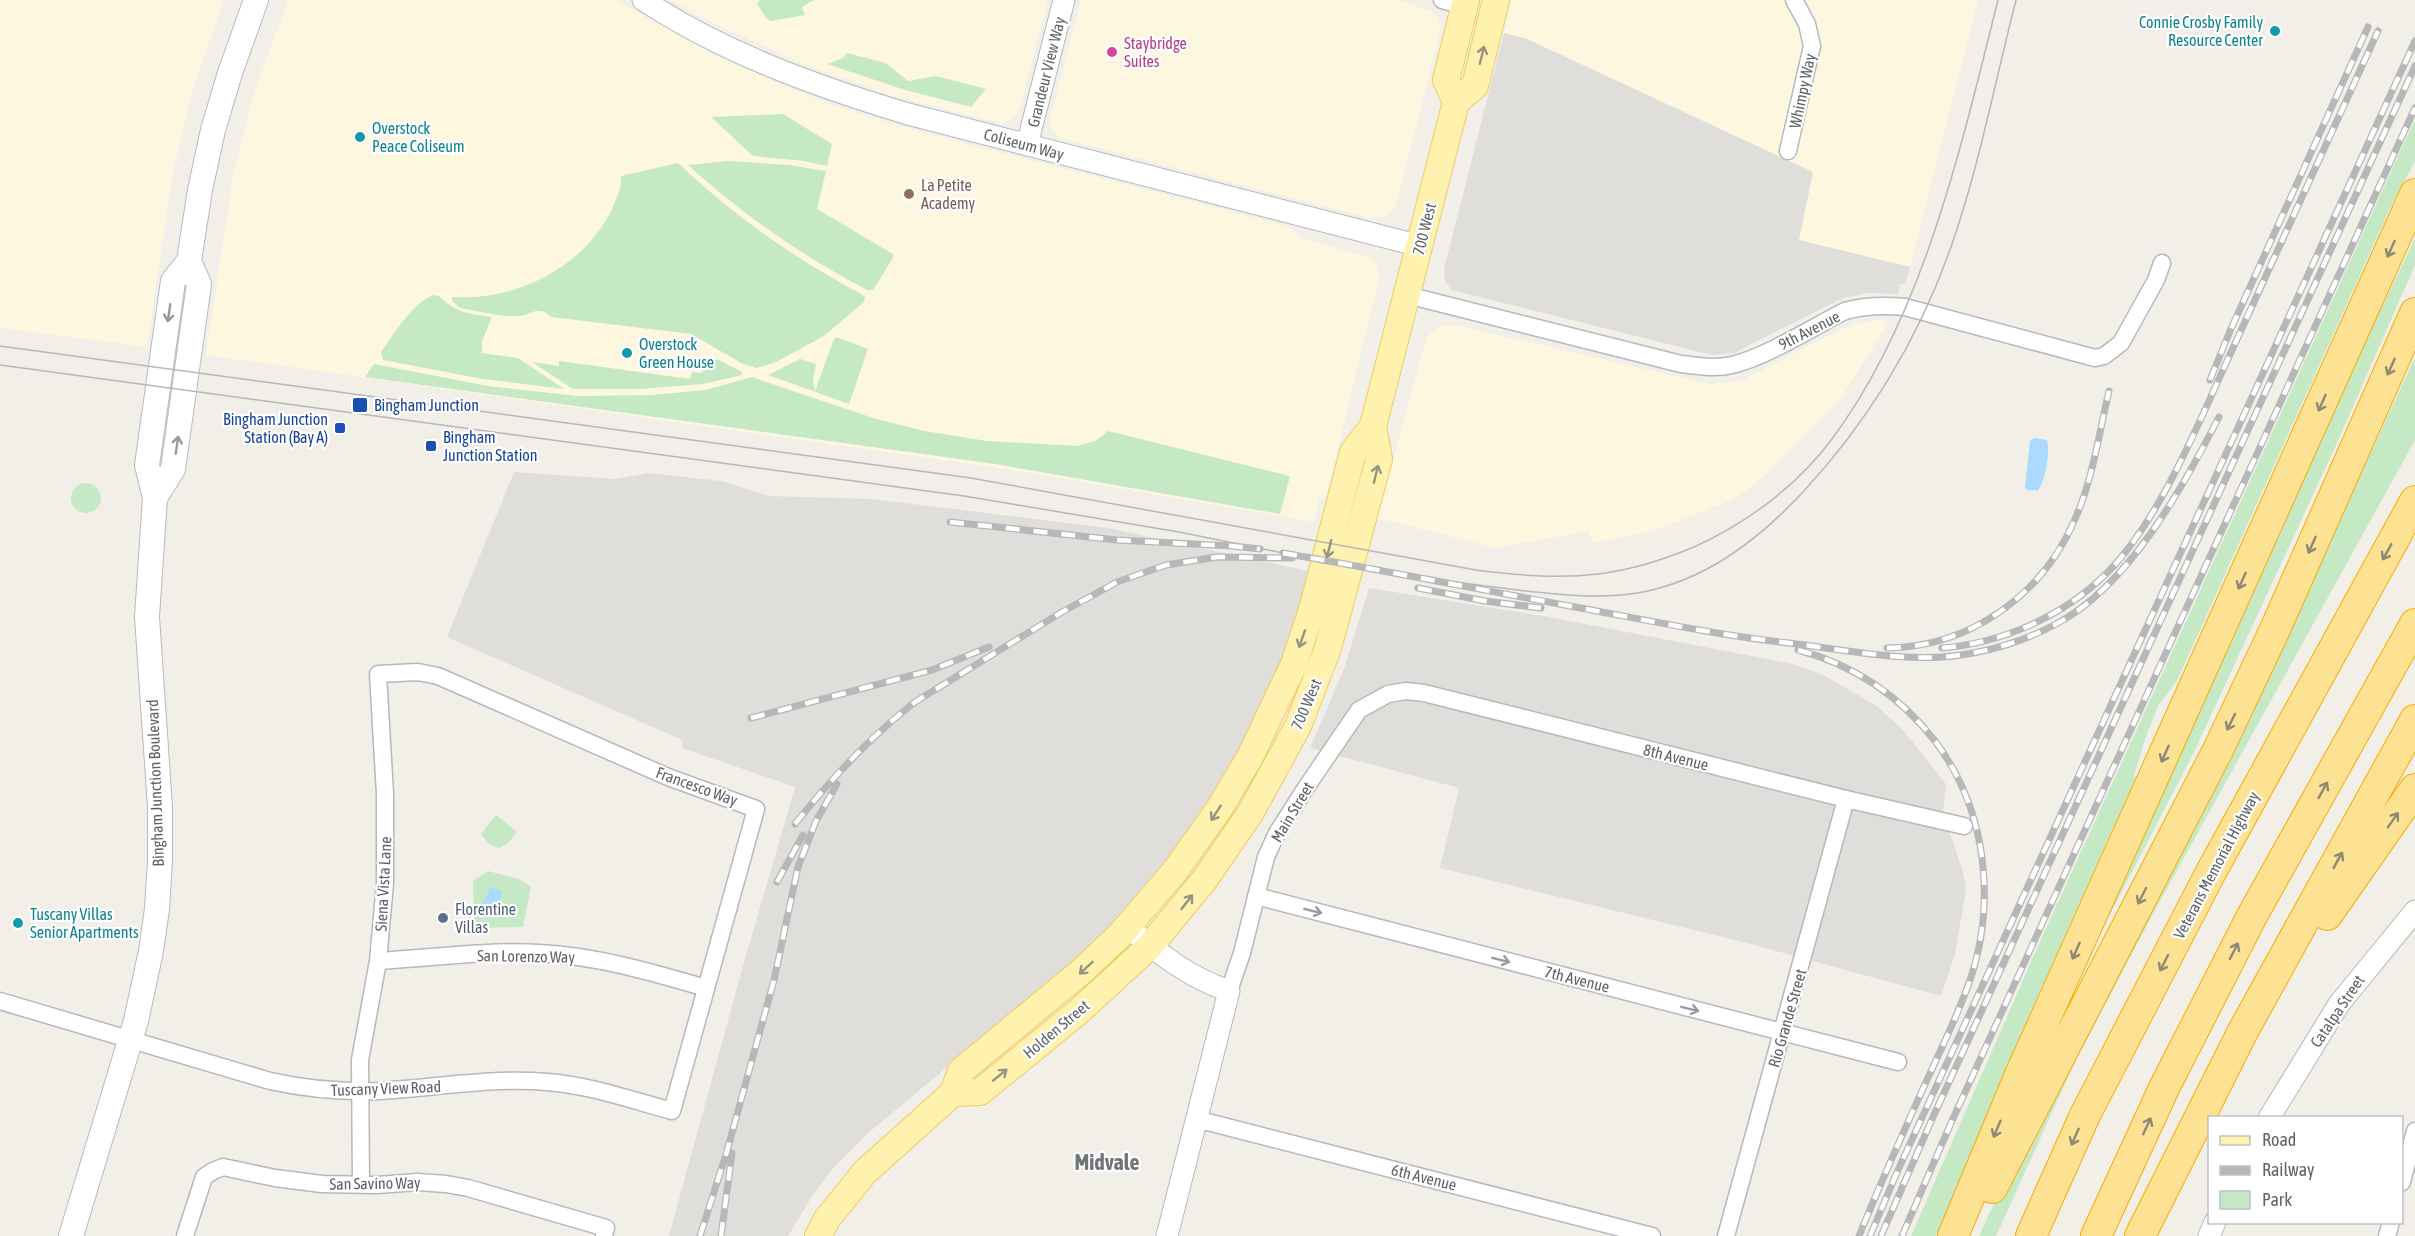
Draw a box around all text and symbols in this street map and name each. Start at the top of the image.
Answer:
place label: Connie Crosby Family Resource Center [2139,13,2263,49]
street label: Grandeur View Way [1024,15,1069,129]
marker: Connie Crosby Family Resource Center [2268,24,2282,38]
place label: Staybridge Suites [1124,34,1187,70]
marker: Staybridge Suites [1105,45,1119,59]
one-way arrow [1477,46,1489,65]
street label: Whimpy Way [1785,52,1820,130]
place label: Overstock Peace Coliseum [372,119,465,155]
street label: Coliseum Way [982,125,1066,164]
marker: Overstock Peace Coliseum [353,130,367,144]
place label: La Petite Academy [921,176,976,213]
marker: La Petite Academy [902,187,916,201]
street label: 700 West [1409,201,1439,257]
one-way arrow [2385,240,2396,258]
one-way arrow [163,303,174,323]
street label: 9th Avenue [1775,307,1843,353]
place label: Overstock Green House [639,335,714,371]
marker: Overstock Green House [620,346,634,360]
one-way arrow [2385,357,2397,375]
one-way arrow [2316,394,2327,412]
marker: Bingham Junction [351,396,369,414]
place label: Bingham Junction [374,396,479,415]
place label: Bingham Junction Station (Bay A) [223,410,328,447]
marker: Bingham Junction Station (Bay A) [333,421,347,435]
place label: Bingham Junction Station [443,428,538,464]
one-way arrow [171,436,182,456]
marker: Bingham Junction Station [424,439,438,453]
one-way arrow [1370,464,1382,483]
one-way arrow [2306,536,2317,554]
one-way arrow [1322,539,1334,558]
one-way arrow [2381,543,2393,560]
one-way arrow [2236,572,2247,590]
one-way arrow [1296,629,1307,648]
street label: 700 West [1287,676,1325,732]
street label: Bingham Junction Boulevard [143,699,168,867]
one-way arrow [2225,713,2237,731]
street label: 8th Avenue [1642,740,1710,774]
one-way arrow [2158,744,2170,762]
street label: Francesco Way [653,763,741,810]
street label: Main Street [1267,778,1317,845]
one-way arrow [2317,782,2329,799]
street label: Veterans Memorial Highway [2170,788,2264,942]
one-way arrow [1210,805,1222,821]
one-way arrow [2387,812,2399,829]
street label: Siena Vista Lane [372,836,394,932]
one-way arrow [2333,852,2344,870]
one-way arrow [2136,886,2148,904]
one-way arrow [1181,894,1194,910]
place label: Florentine Villas [455,900,516,936]
place label: Tuscany Villas Senior Apartments [30,905,139,942]
one-way arrow [1303,906,1322,917]
marker: Florentine Villas [436,911,450,925]
marker: Tuscany Villas Senior Apartments [11,916,25,930]
one-way arrow [2070,941,2082,959]
one-way arrow [2229,943,2241,961]
street label: San Lorenzo Way [477,946,576,967]
one-way arrow [1492,954,1511,966]
one-way arrow [2157,954,2169,972]
one-way arrow [1079,960,1094,974]
street label: 7th Avenue [1543,962,1611,996]
street label: Rio Grande Street [1764,966,1810,1069]
street label: Catalpa Street [2306,971,2369,1051]
street label: Holden Street [1019,996,1093,1062]
one-way arrow [1680,1003,1699,1015]
one-way arrow [992,1069,1008,1082]
street label: Tuscany View Road [331,1077,442,1100]
legend [2208,1116,2403,1224]
one-way arrow [2141,1117,2153,1135]
one-way arrow [1991,1119,2002,1138]
one-way arrow [2069,1127,2081,1145]
text: Road [2262,1129,2296,1150]
district label: Midvale [1075,1149,1139,1175]
text: Railway [2262,1159,2314,1180]
street label: 6th Avenue [1390,1160,1458,1194]
street label: San Savino Way [329,1173,421,1194]
text: Park [2262,1189,2292,1210]

